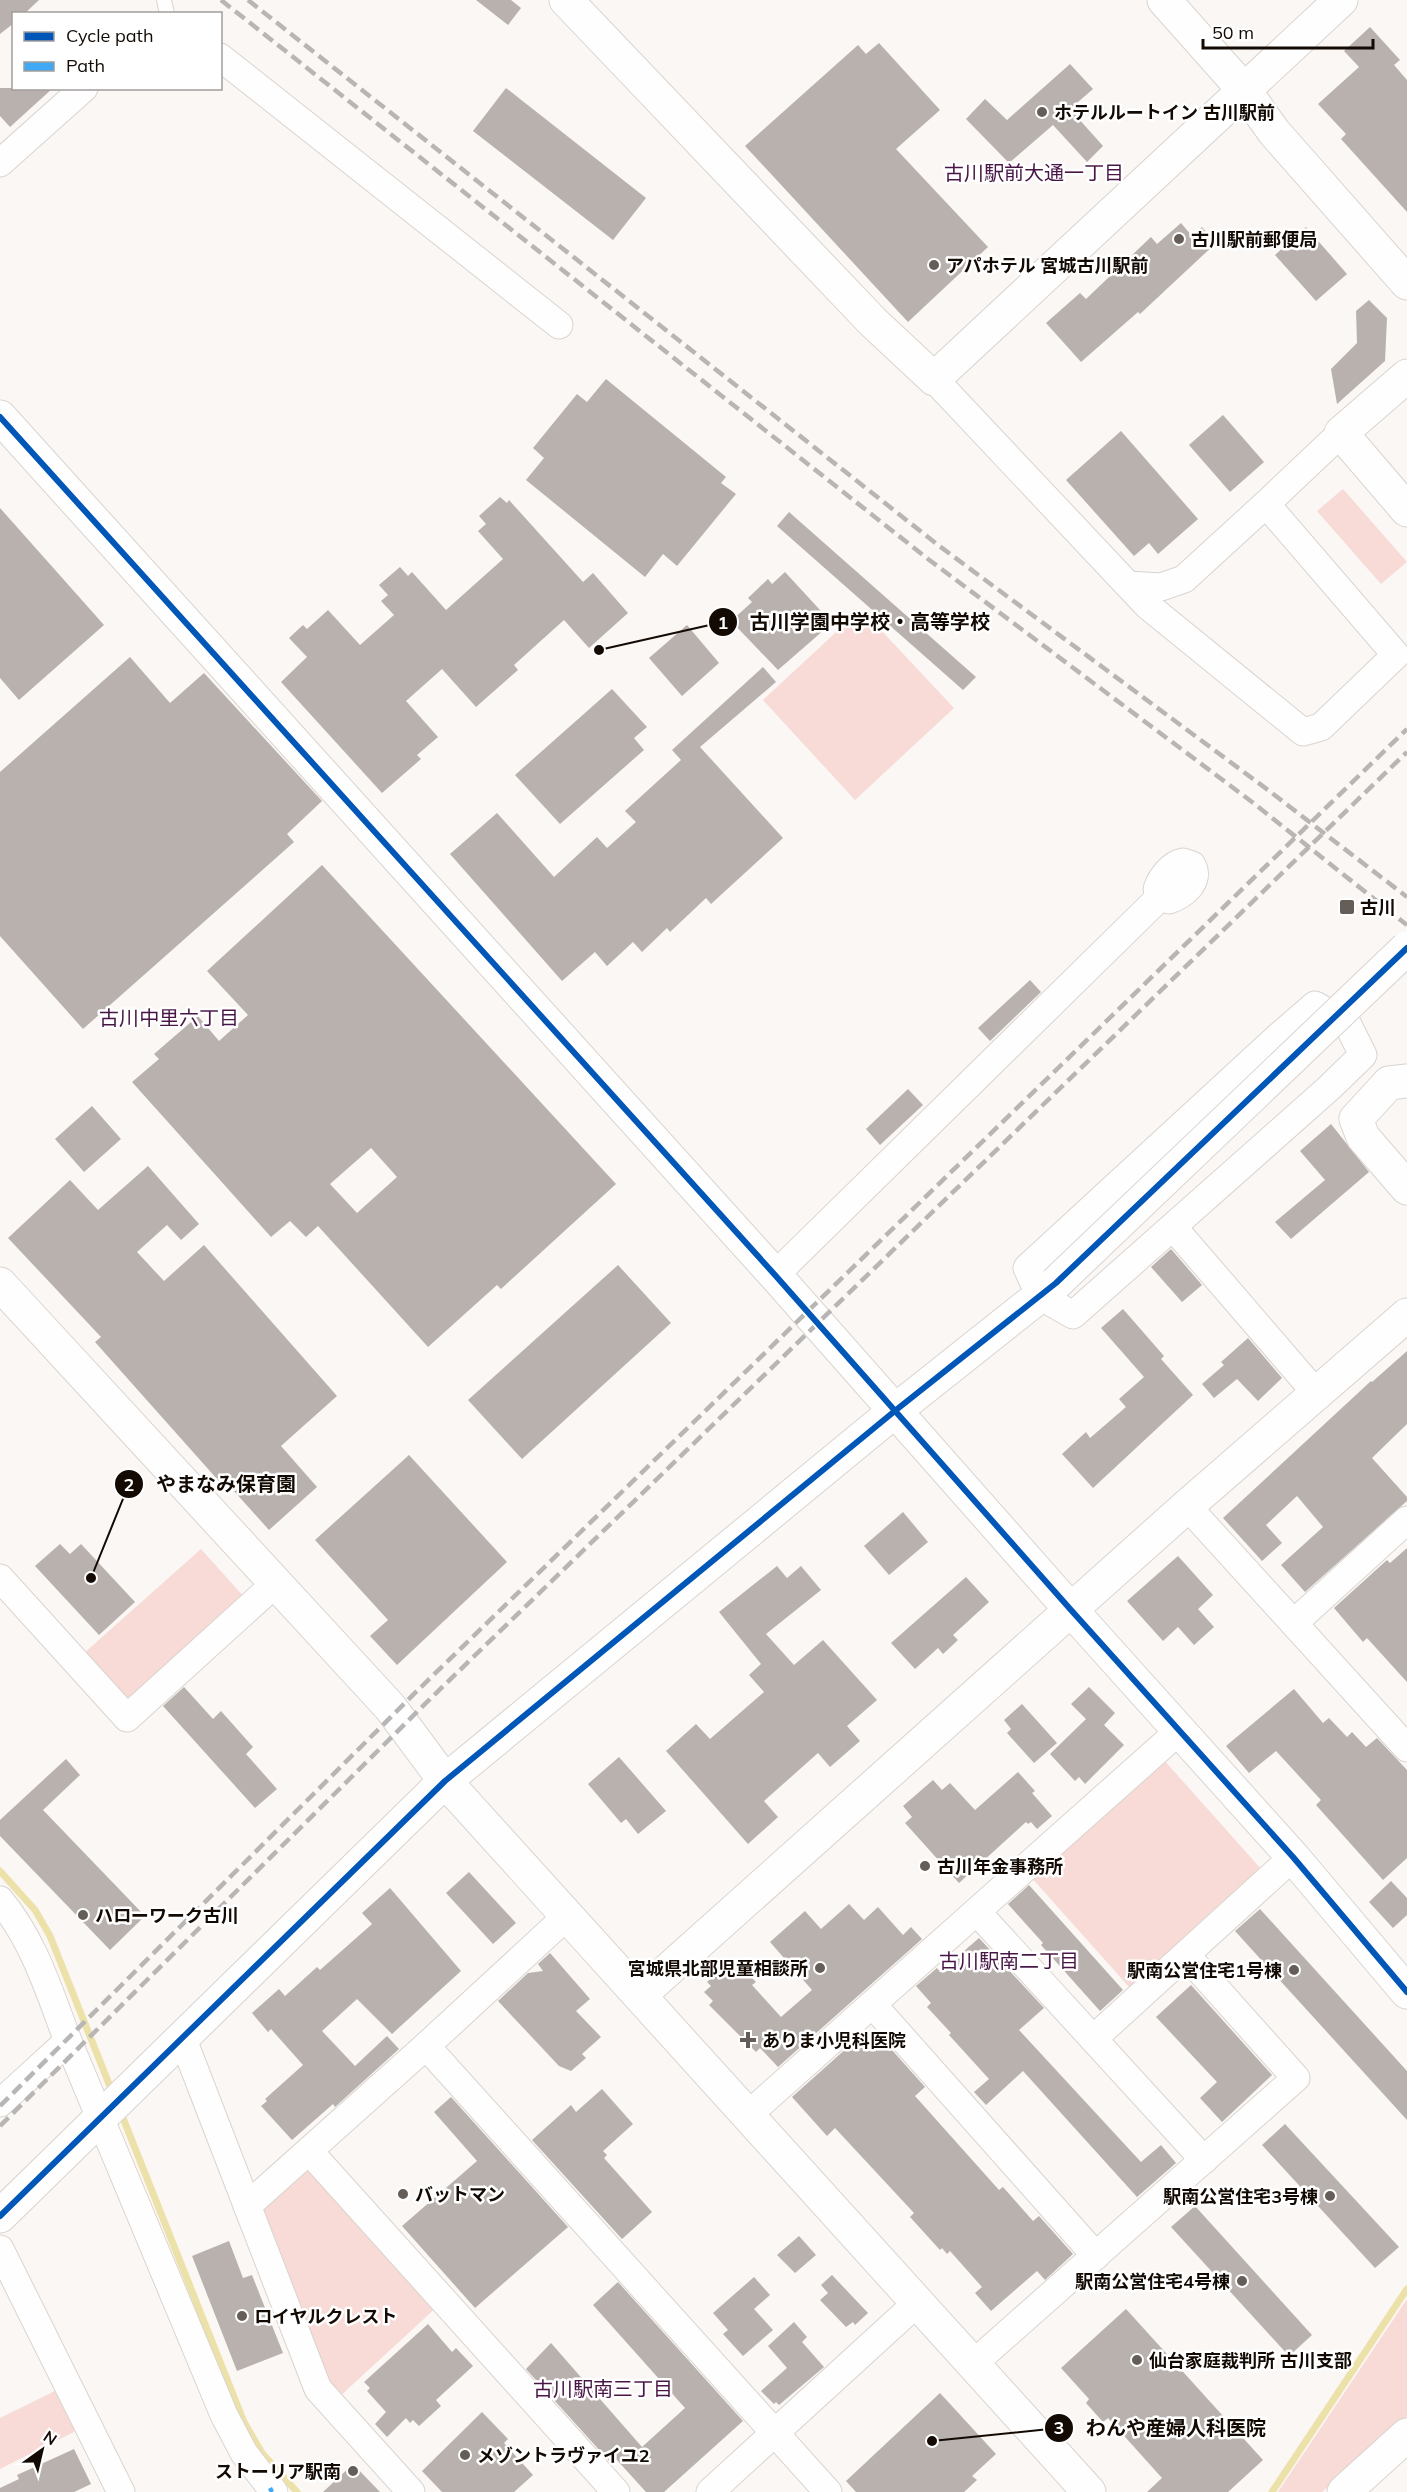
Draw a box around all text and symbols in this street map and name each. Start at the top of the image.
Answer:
legend [12,12,222,90]
scale bar [1203,12,1372,50]
text: 50 m [1212,21,1254,44]
text: Cycle path [66,24,153,47]
text: Path [66,54,105,77]
place label: ホテルルートイン 古川駅前 [1054,101,1275,124]
marker: ホテルルートイン 古川駅前 [1035,105,1049,119]
district label: 古川駅前大通一丁目 [944,160,1124,185]
place label: 古川駅前郵便局 [1191,228,1317,251]
marker: 古川駅前郵便局 [1172,232,1186,246]
place label: アパホテル 宮城古川駅前 [946,254,1149,277]
marker: アパホテル 宮城古川駅前 [927,258,941,272]
callout: 古川学園中学校・高等学校 [708,603,1002,641]
text: 古川学園中学校・高等学校 [750,609,990,634]
text: 1 [718,611,728,634]
place label: 古川 [1360,896,1396,919]
marker: 古川 [1338,898,1356,916]
district label: 古川中里六丁目 [99,1005,239,1030]
callout: やまなみ保育園 [114,1465,308,1503]
text: やまなみ保育園 [156,1471,296,1496]
text: 2 [124,1473,134,1496]
place label: 古川年金事務所 [937,1855,1063,1878]
marker: 古川年金事務所 [918,1859,932,1873]
place label: ハローワーク古川 [95,1904,239,1927]
marker: ハローワーク古川 [76,1908,90,1922]
district label: 古川駅南二丁目 [939,1948,1079,1973]
place label: 宮城県北部児童相談所 [628,1957,808,1980]
place label: 駅南公営住宅1号棟 [1127,1959,1282,1982]
marker: 宮城県北部児童相談所 [813,1961,827,1975]
marker: 駅南公営住宅1号棟 [1287,1963,1301,1977]
place label: ありま小児科医院 [762,2029,906,2052]
marker: ありま小児科医院 [739,2031,757,2049]
place label: バットマン [415,2183,505,2206]
place label: 駅南公営住宅3号棟 [1163,2185,1318,2208]
marker: バットマン [396,2187,410,2201]
marker: 駅南公営住宅3号棟 [1323,2189,1337,2203]
place label: 駅南公営住宅4号棟 [1075,2270,1230,2293]
marker: 駅南公営住宅4号棟 [1235,2274,1249,2288]
place label: ロイヤルクレスト [254,2305,397,2328]
marker: ロイヤルクレスト [235,2309,249,2323]
place label: 仙台家庭裁判所 古川支部 [1149,2349,1352,2372]
marker: 仙台家庭裁判所 古川支部 [1130,2353,1144,2367]
district label: 古川駅南三丁目 [533,2376,673,2401]
callout: わんや産婦人科医院 [1044,2409,1278,2447]
text: わんや産婦人科医院 [1086,2415,1266,2440]
text: 3 [1054,2416,1064,2439]
north arrow [12,2420,72,2480]
text: N [40,2426,61,2449]
place label: メゾントラヴァイユ2 [477,2444,649,2467]
marker: メゾントラヴァイユ2 [458,2448,472,2462]
place label: ストーリア駅南 [215,2460,341,2483]
marker: ストーリア駅南 [346,2464,360,2478]

